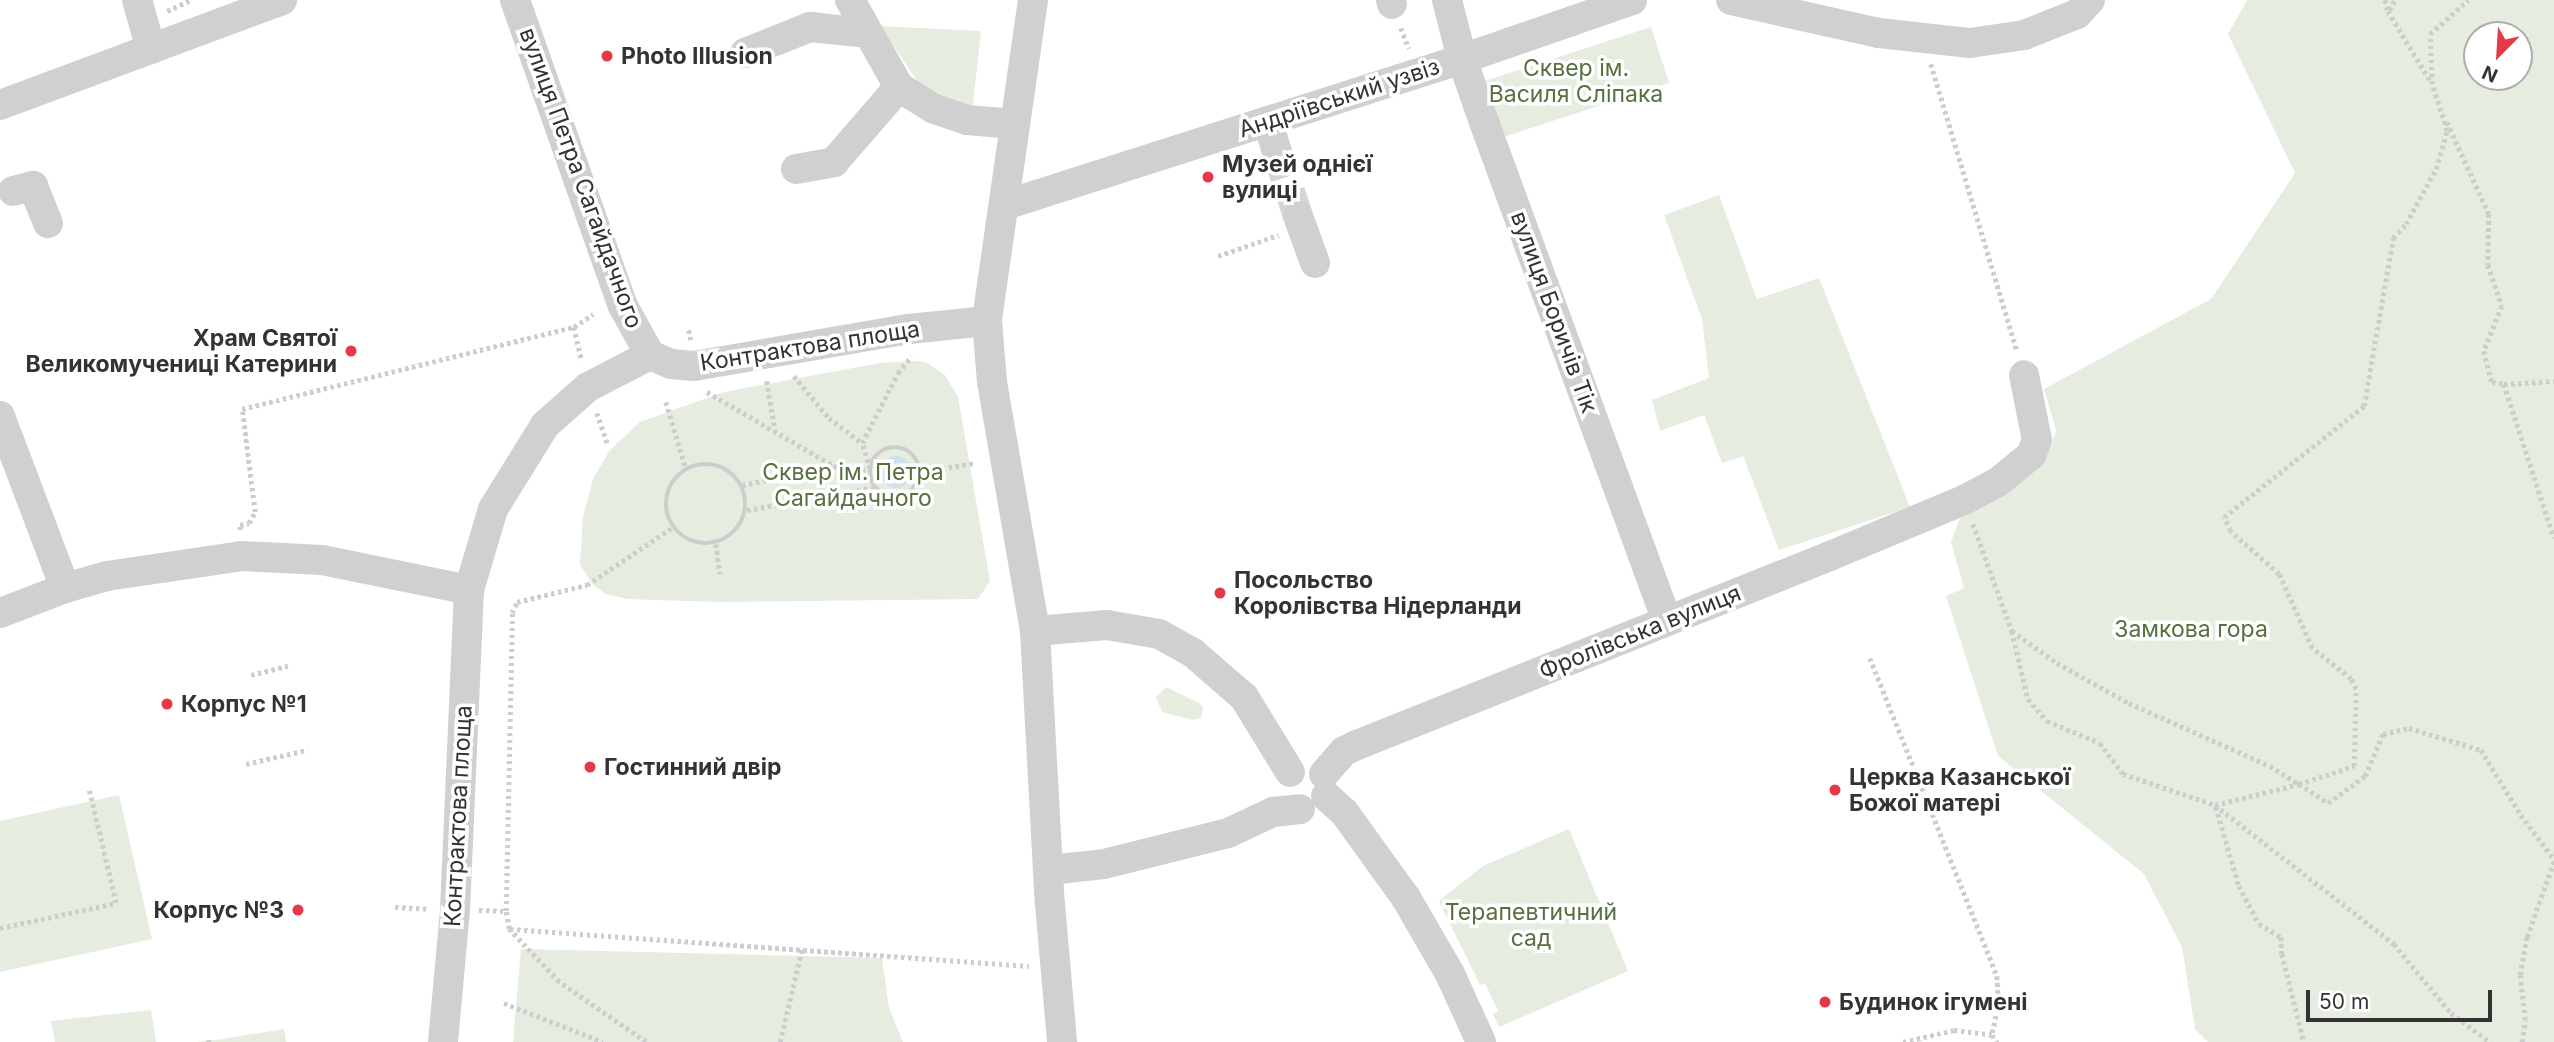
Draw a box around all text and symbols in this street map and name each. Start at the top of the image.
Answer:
north arrow [2463,21,2533,91]
street label: вулиця Петра Сагайдачного [514,24,648,332]
place label: Photo Illusion [621,42,773,70]
marker: Photo Illusion [599,48,615,64]
street label: Андріївський узвіз [1235,52,1443,144]
park label: Сквер ім. Василя Сліпака [1489,54,1663,108]
text: N [2479,60,2501,87]
place label: Музей однієї вулиці [1222,150,1372,204]
marker: Музей однієї вулиці [1200,169,1216,185]
street label: вулиця Боричів Тік [1505,208,1603,416]
street label: Контрактова площа [698,315,922,377]
place label: Храм Святої Великомучениці Катерини [25,324,337,378]
marker: Храм Святої Великомучениці Катерини [343,343,359,359]
park label: Сквер ім. Петра Сагайдачного [762,458,944,512]
place label: Посольство Королівства Нідерланди [1234,566,1521,620]
street label: Фролівська вулиця [1535,579,1745,685]
marker: Посольство Королівства Нідерланди [1212,585,1228,601]
park label: Замкова гора [2114,615,2268,643]
place label: Корпус №1 [181,690,307,718]
marker: Корпус №1 [159,696,175,712]
street label: Контрактова площа [438,704,478,928]
place label: Гостинний двір [604,753,782,781]
marker: Гостинний двір [582,759,598,775]
place label: Церква Казанської Божої матері [1849,763,2070,817]
marker: Церква Казанської Божої матері [1827,782,1843,798]
place label: Корпус №3 [153,896,284,924]
park label: Терапевтичний сад [1445,898,1617,952]
marker: Корпус №3 [290,902,306,918]
scale bar [2309,976,2494,1020]
place label: Будинок ігумені [1839,988,2027,1016]
text: 50 m [2319,989,2369,1014]
marker: Будинок ігумені [1817,994,1833,1010]

